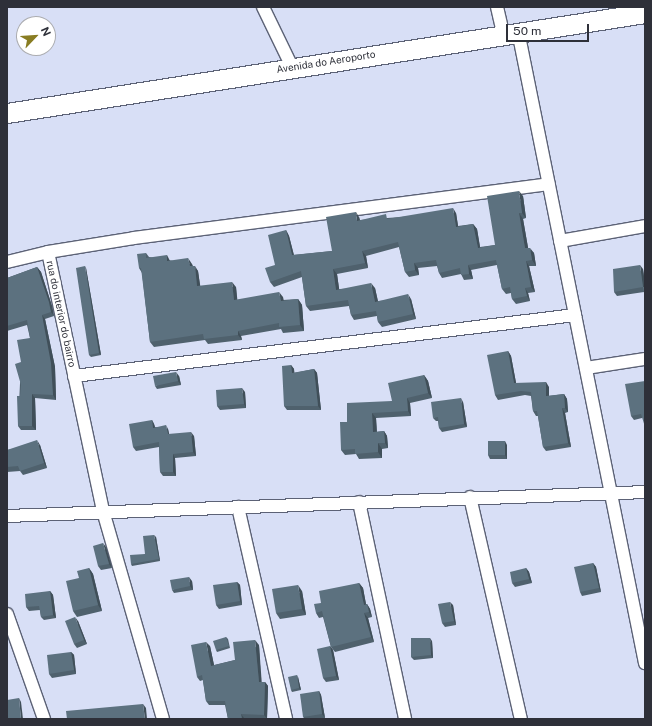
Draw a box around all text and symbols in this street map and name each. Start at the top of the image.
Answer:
north arrow [16,16,56,56]
scale bar [508,16,591,42]
text: 50 m [513,24,541,38]
text: N [39,25,53,38]
street label: Avenida do Aeroporto [276,48,376,76]
street label: rua do interior do bairro [44,259,78,369]

